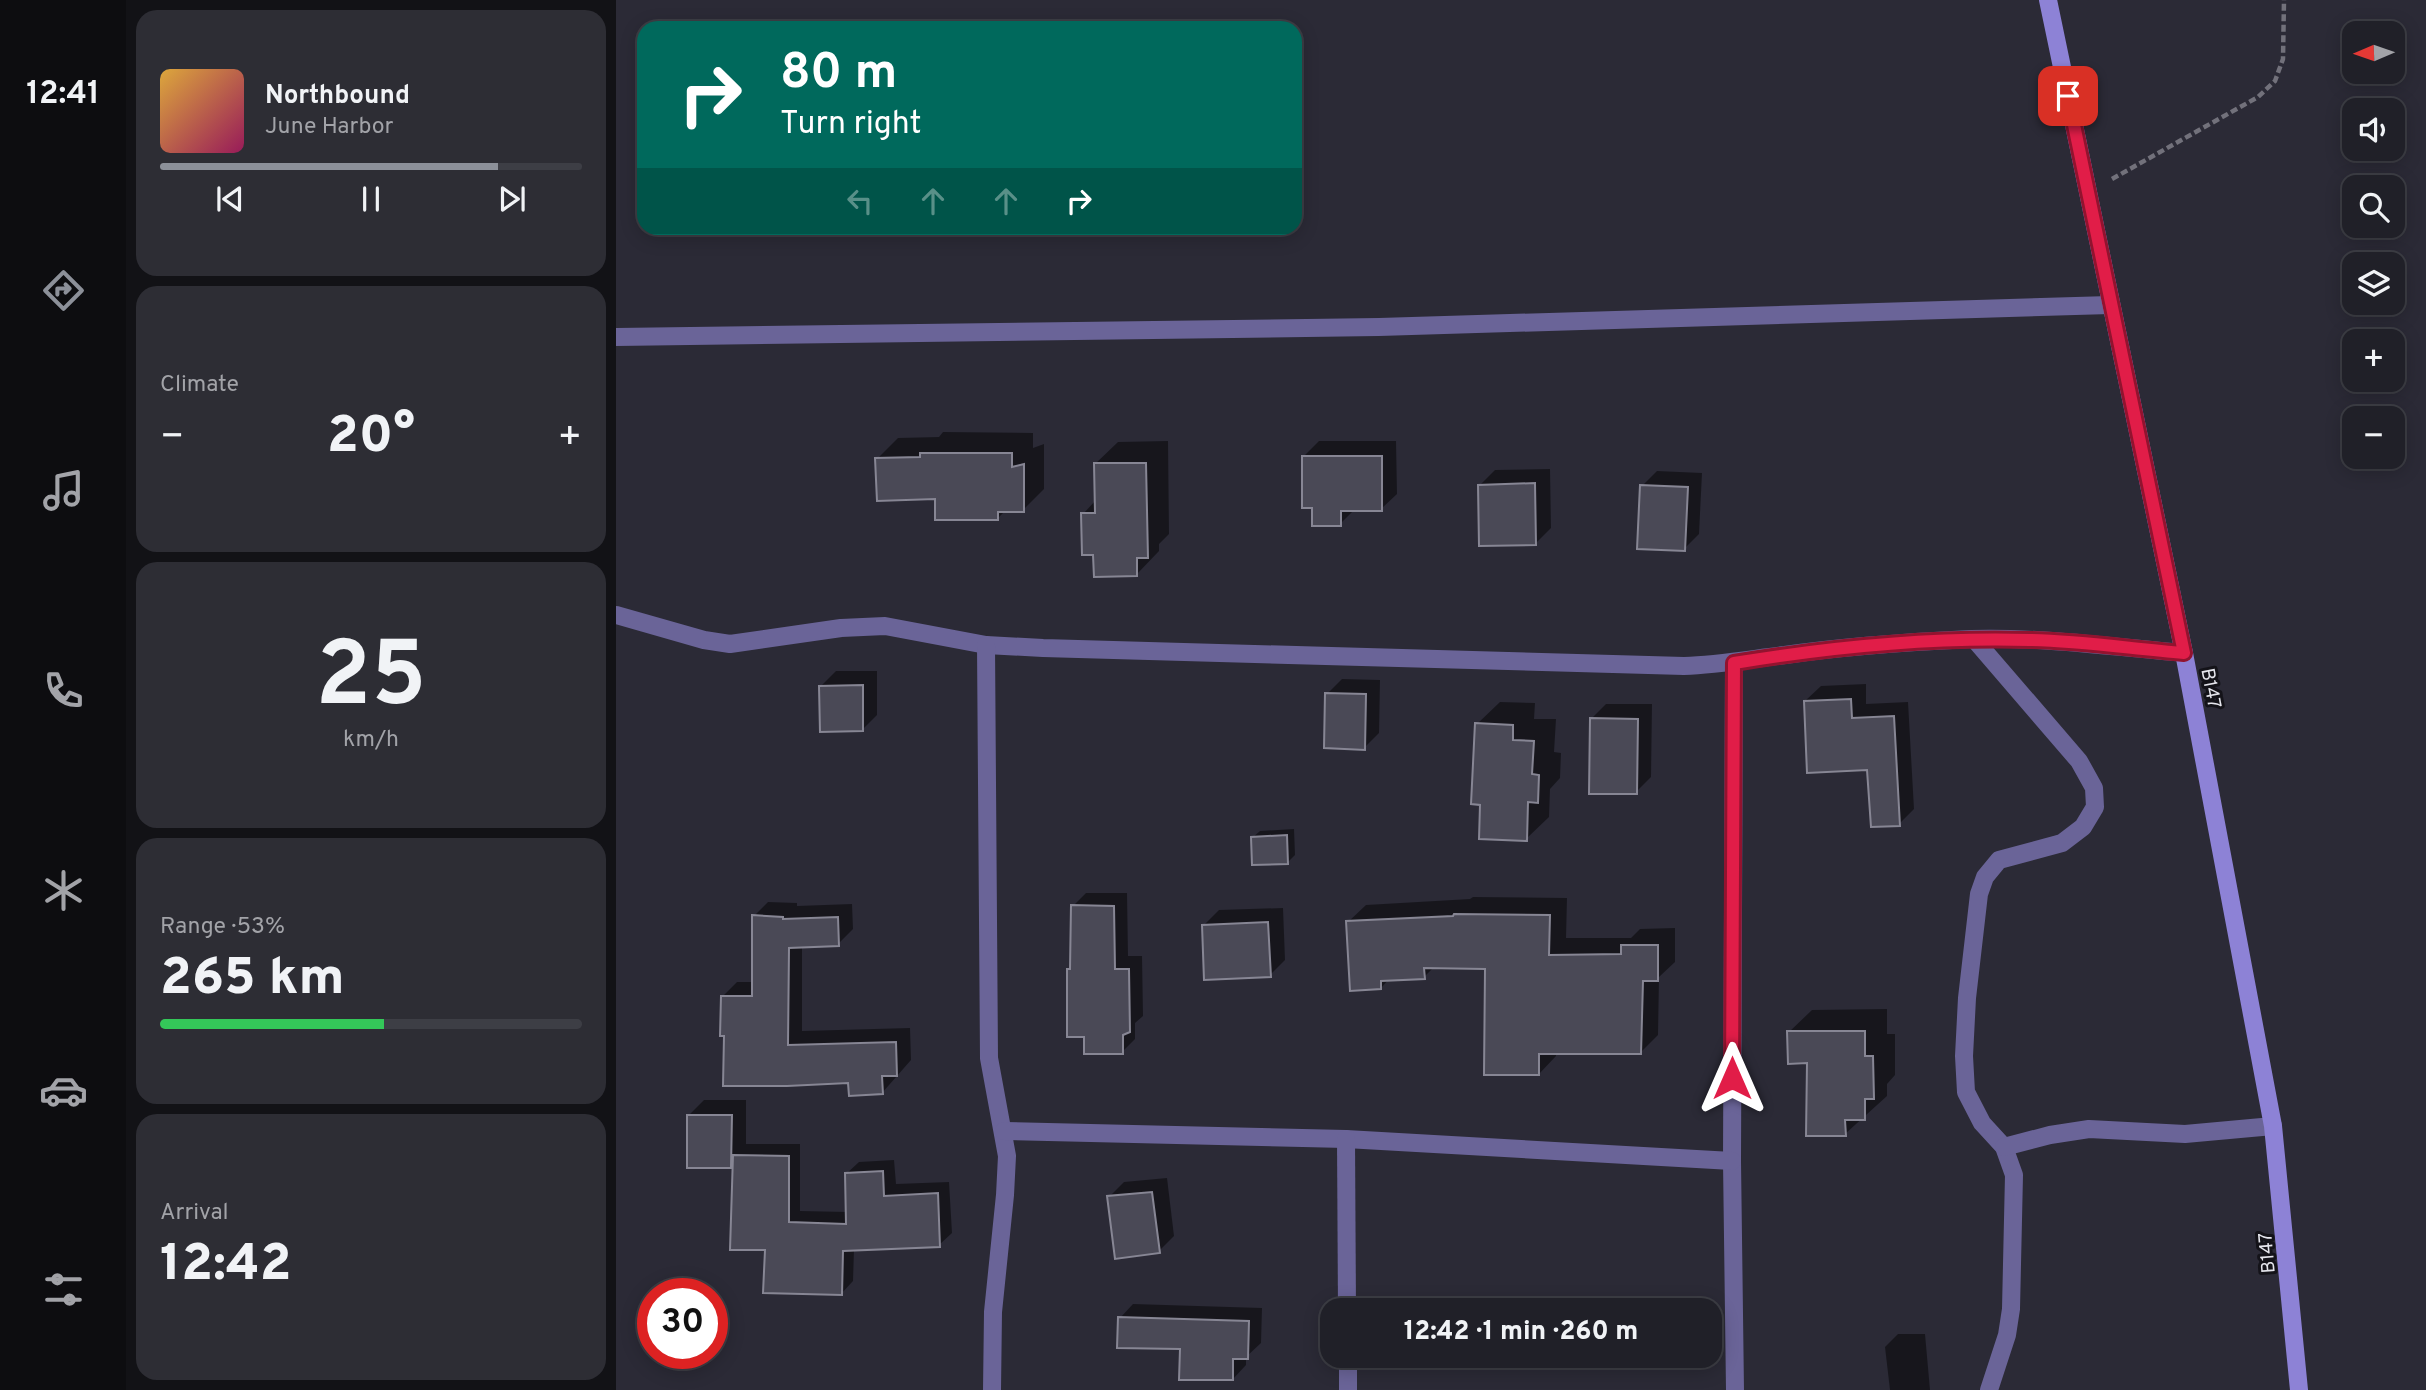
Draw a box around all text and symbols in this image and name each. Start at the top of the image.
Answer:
north arrow [2342,21,2404,84]
map controls [2342,21,2405,469]
text: 80 m [780,44,897,106]
icon: right [665,49,756,140]
pin [2038,66,2098,126]
text: 12:41 [26,75,100,115]
icon: arrive [2049,77,2087,115]
text: Northbound [265,80,410,113]
button: sound [2342,98,2405,161]
text: Turn right [780,105,922,145]
text: June Harbor [265,113,393,142]
button: search [2342,175,2405,238]
icon: previous [211,180,249,218]
icon: pause [352,180,390,218]
icon: next [493,180,531,218]
icon: left [841,182,879,220]
icon: ahead [914,182,952,220]
icon: ahead [987,182,1025,220]
icon: right [1060,182,1098,220]
button: layers [2342,252,2405,315]
icon: directions [39,266,88,315]
button: + [2342,329,2405,392]
text: Climate [160,371,239,400]
text: 20° [327,405,415,471]
button: − [2342,406,2405,469]
text: − [160,414,185,463]
text: + [557,414,582,463]
icon: music [39,466,88,515]
text: 25 [315,623,427,738]
icon: phone [39,666,88,715]
street label: B147 [2194,666,2226,711]
text: km/h [343,726,399,755]
icon: climate [39,866,88,915]
text: Range · 53% [160,913,285,942]
text: 265 km [160,947,344,1013]
position arrow [1695,1041,1769,1115]
icon: car [39,1066,88,1115]
text: Arrival [160,1199,229,1228]
street label: B147 [2254,1231,2282,1274]
text: 12:42 [160,1233,292,1299]
icon: filters [39,1265,88,1314]
speed limit sign: 30 [637,1278,728,1369]
text: 12:42 · 1 min · 260 m [1404,1316,1638,1349]

